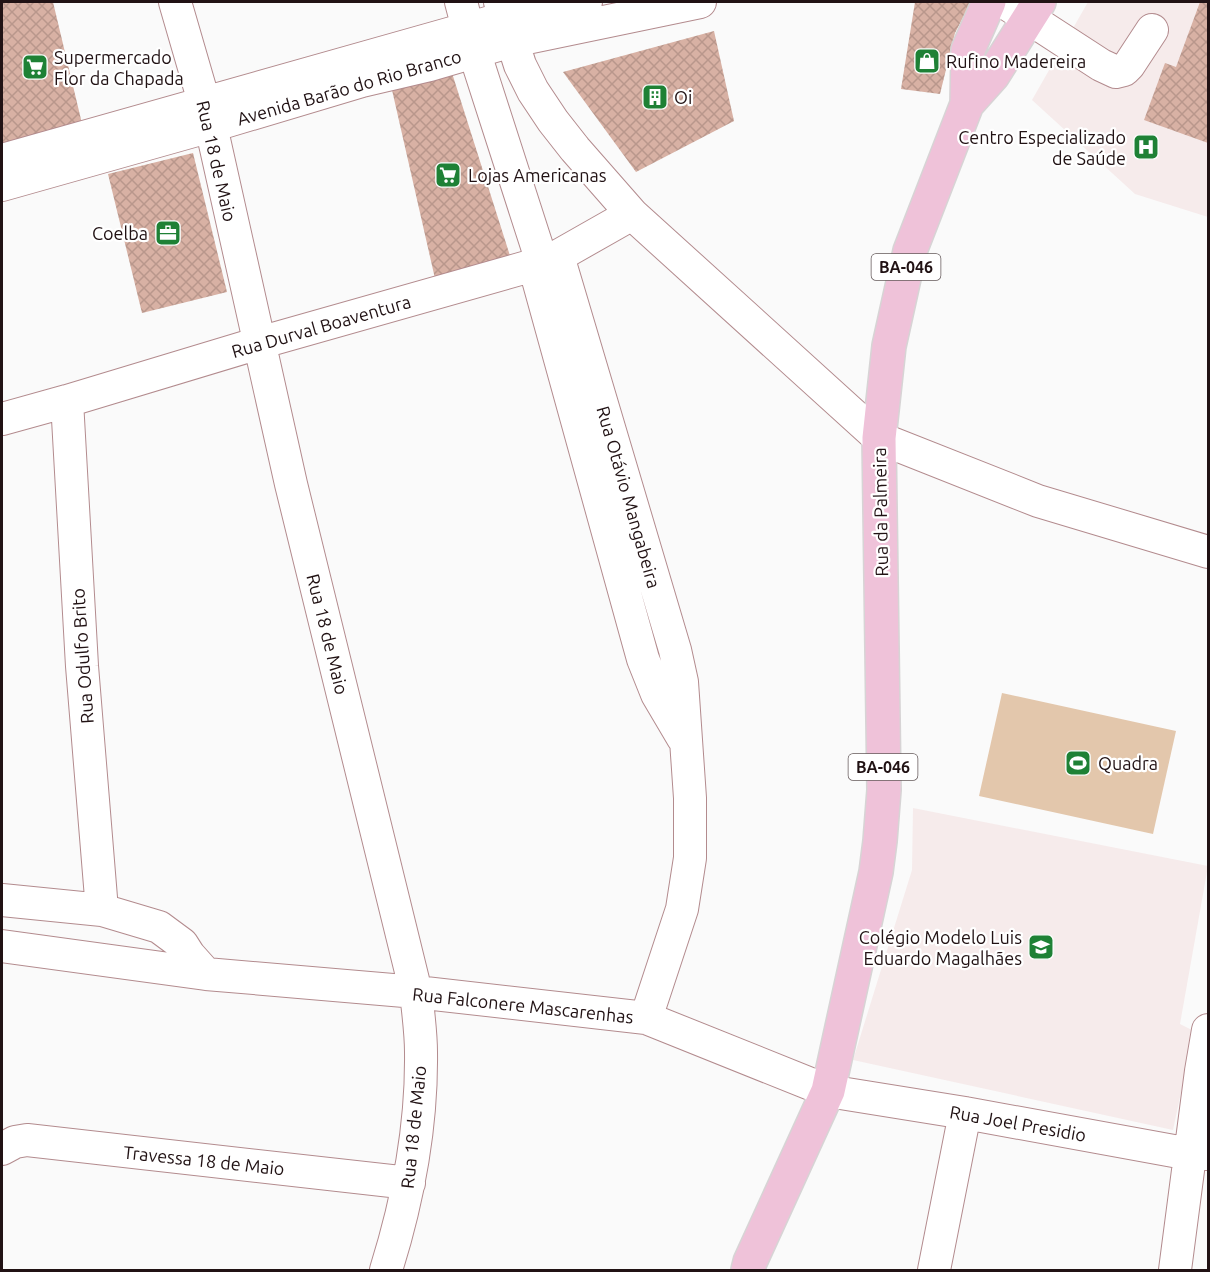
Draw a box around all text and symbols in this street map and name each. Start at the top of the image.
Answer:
street label: Avenida Barão do Rio Branco [235,45,463,129]
shop icon: Rufino Madereira [912,46,942,76]
place label: Supermercado Flor da Chapada [54,47,184,88]
place label: Rufino Madereira [946,51,1086,71]
supermarket icon: Supermercado Flor da Chapada [20,52,50,82]
building icon: Oi [640,82,670,112]
place label: Oi [674,87,692,107]
street label: Rua 18 de Maio [193,98,241,224]
place label: Centro Especializado de Saúde [958,127,1126,168]
hospital icon: Centro Especializado de Saúde [1131,132,1161,162]
supermarket icon: Lojas Americanas [433,160,463,190]
place label: Lojas Americanas [468,165,607,185]
office icon: Coelba [153,218,183,248]
place label: Coelba [92,223,148,243]
road number: BA-046 [872,254,940,280]
street label: Rua Durval Boaventura [229,291,413,361]
street label: Rua Otávio Mangabeira [593,404,665,590]
street label: Rua da Palmeira [869,447,891,577]
street label: Rua 18 de Maio [303,572,353,696]
street label: Rua Odulfo Brito [67,587,97,725]
sports icon: Quadra [1063,748,1093,778]
place label: Quadra [1098,753,1158,774]
road number: BA-046 [848,754,918,780]
place label: Colégio Modelo Luis Eduardo Magalhães [859,927,1022,968]
school or university icon: Colégio Modelo Luis Eduardo Magalhães [1026,932,1056,962]
street label: Rua Falconere Mascarenhas [411,983,635,1027]
street label: Rua 18 de Maio [397,1064,429,1190]
street label: Rua Joel Presidio [948,1101,1088,1145]
street label: Travessa 18 de Maio [122,1142,286,1178]

